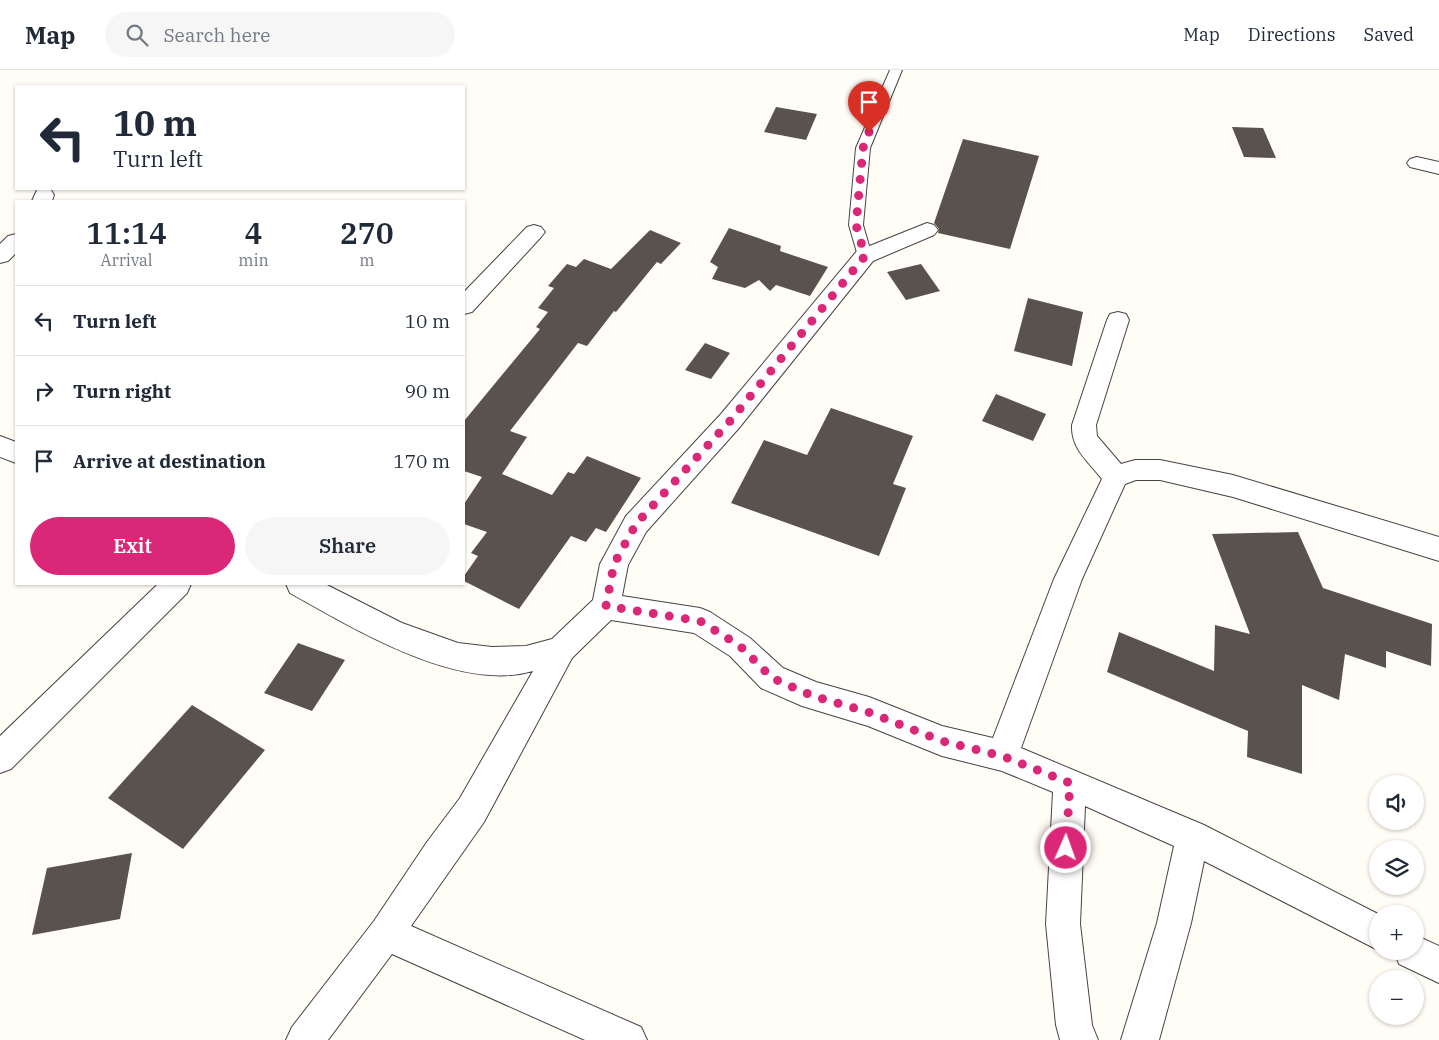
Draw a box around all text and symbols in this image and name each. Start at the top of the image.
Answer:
search box [105,12,455,57]
text: Map [25,19,75,51]
icon: search [123,21,151,49]
text: Search here [163,23,270,47]
text: Map [1183,23,1220,46]
text: Directions [1248,23,1336,46]
text: Saved [1364,23,1414,46]
pin [848,81,890,132]
icon: arrive [855,88,883,116]
text: 10 m [113,100,197,146]
icon: left [30,105,95,170]
text: Turn left [113,144,203,173]
text: 11:14 [86,213,167,252]
text: 4 [244,213,262,252]
text: 270 [340,213,394,252]
text: Arrival [101,250,153,270]
text: min [238,250,269,270]
text: m [359,250,374,270]
icon: left [30,307,58,335]
text: Turn left [73,309,156,333]
text: 10 m [405,309,450,333]
icon: right [30,377,58,405]
text: Turn right [73,379,171,403]
text: 90 m [405,379,450,403]
icon: arrive [30,447,58,475]
text: Arrive at destination [73,449,266,473]
text: 170 m [393,449,450,473]
button: Exit [30,517,235,575]
button: Share [245,517,450,575]
map controls [1369,775,1424,1025]
button: sound [1369,775,1424,830]
position arrow [1039,821,1091,873]
button: layers [1369,840,1424,895]
button: + [1369,905,1424,960]
button: − [1369,970,1424,1025]

